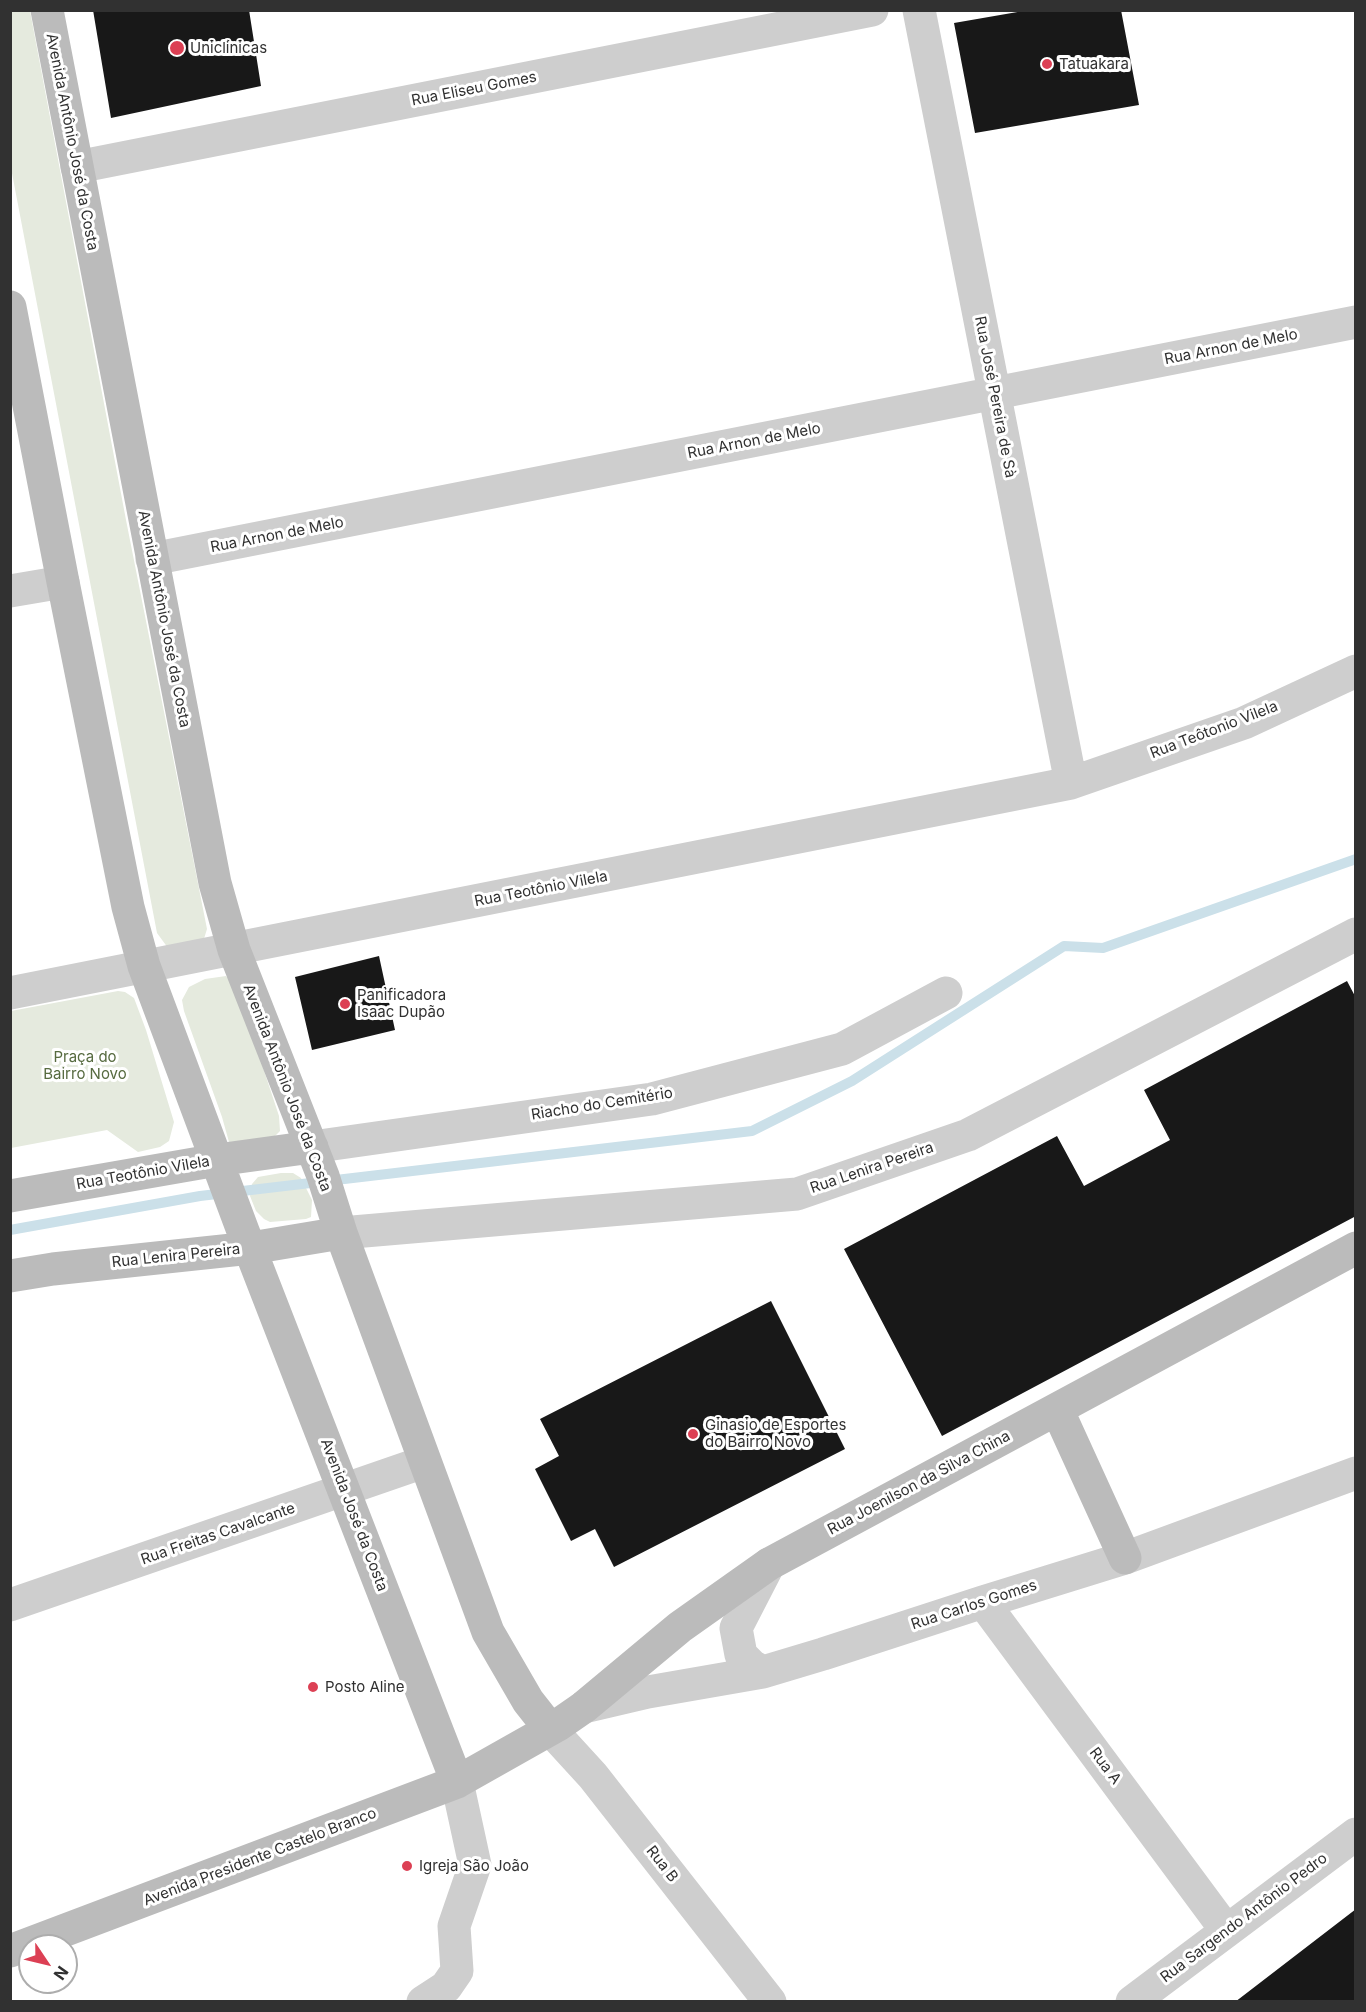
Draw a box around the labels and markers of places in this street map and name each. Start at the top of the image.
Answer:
marker: Uniclinicas [168,39,186,57]
place label: Uniclinicas [190,39,267,57]
place label: Tatuakara [1059,55,1129,73]
marker: Tatuakara [1040,57,1054,71]
place label: Panificadora Isaac Dupão [357,986,446,1021]
marker: Panificadora Isaac Dupão [338,997,352,1011]
place label: Ginasio de Esportes do Bairro Novo [705,1416,846,1451]
marker: Ginasio de Esportes do Bairro Novo [686,1427,700,1441]
place label: Posto Aline [325,1678,405,1696]
marker: Posto Aline [306,1680,320,1694]
place label: Igreja São João [419,1857,529,1875]
marker: Igreja São João [400,1859,414,1873]

